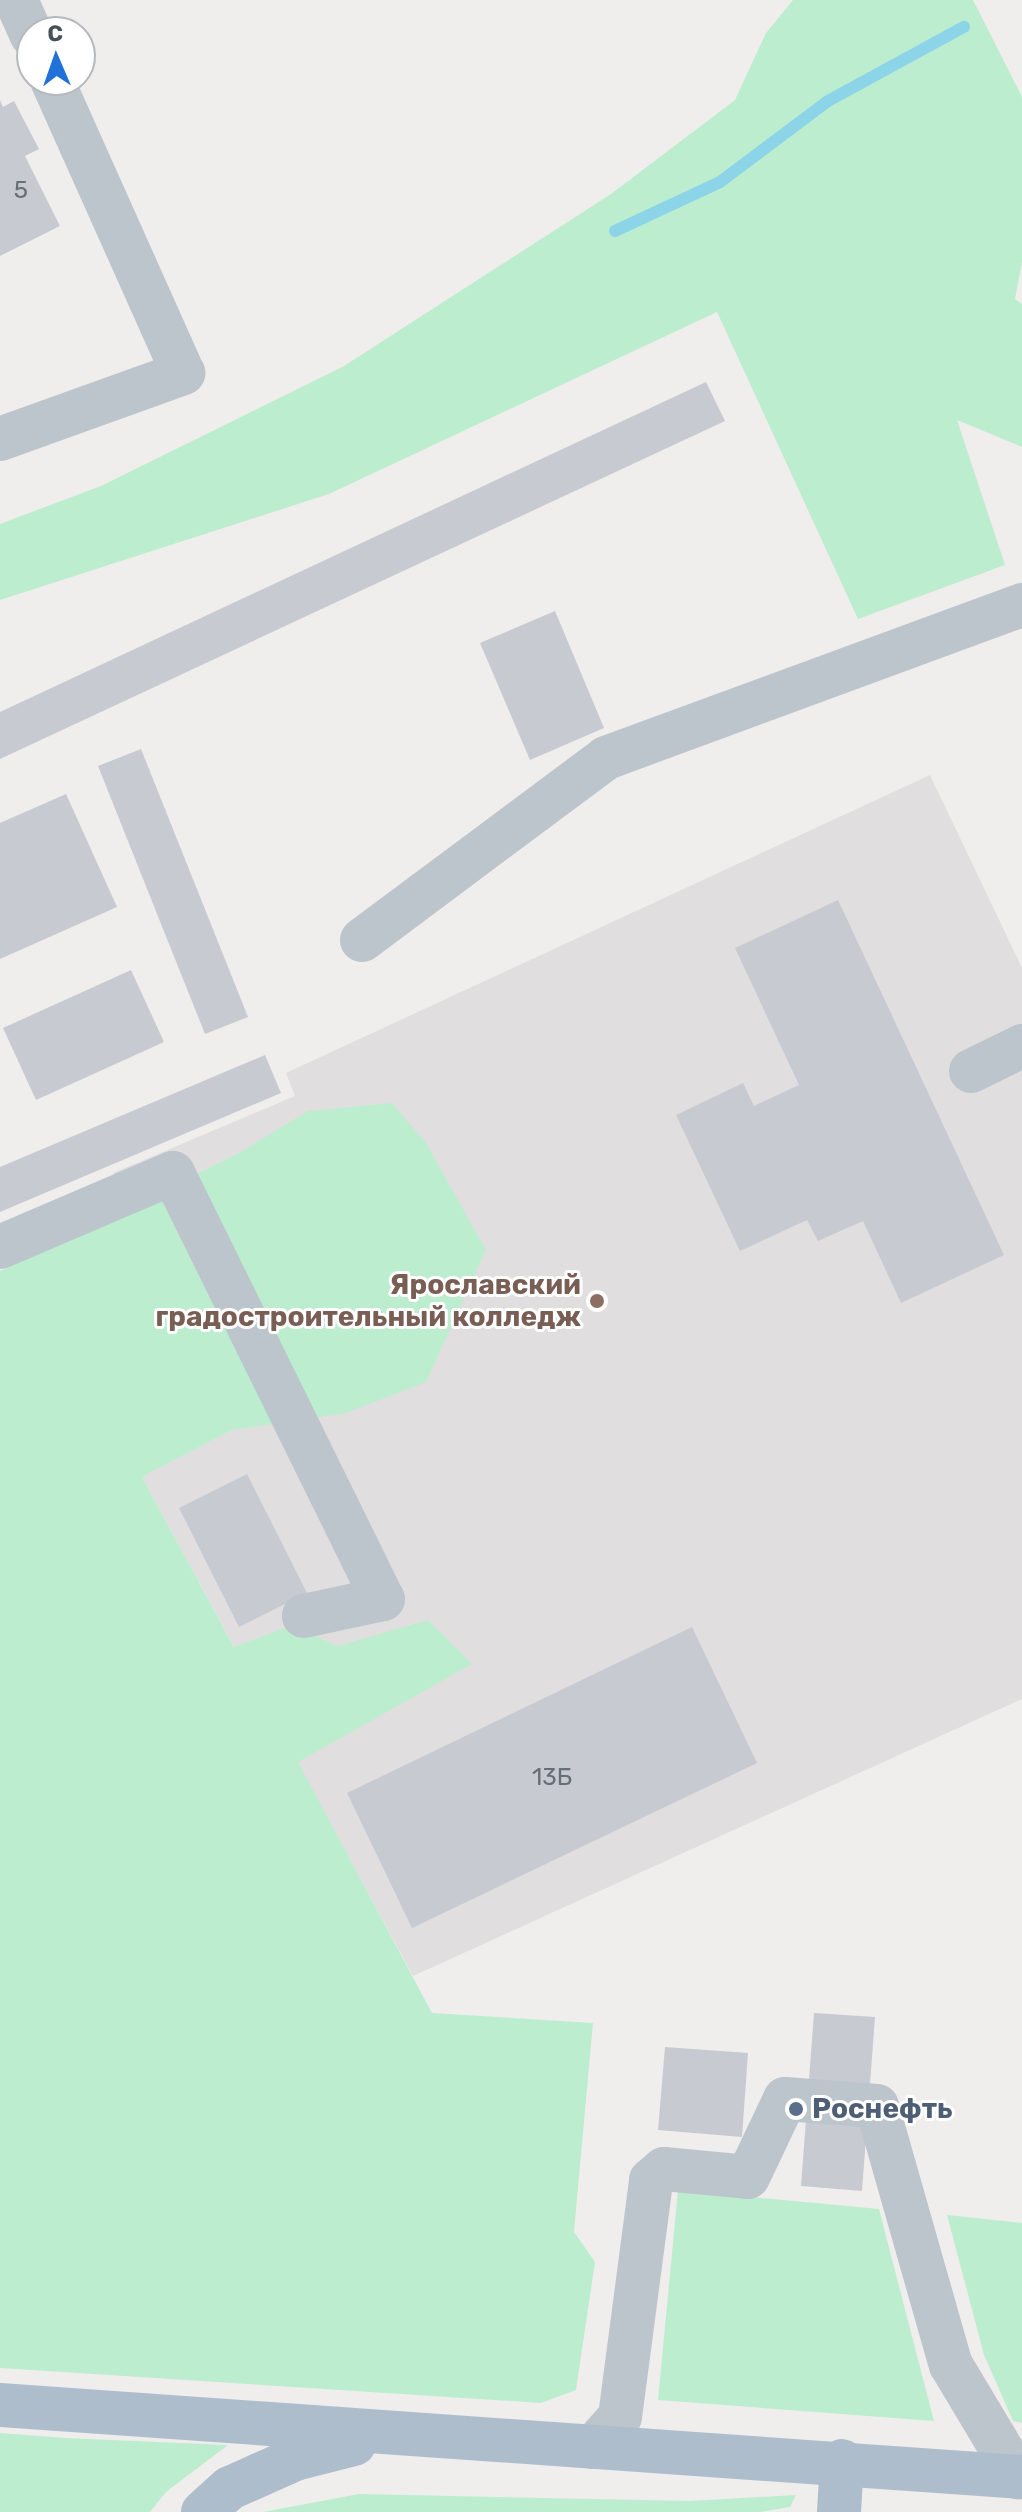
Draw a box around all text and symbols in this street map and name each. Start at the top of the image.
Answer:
north arrow [16,16,96,96]
text: С [47,20,63,47]
house number: 5 [14,177,28,205]
place label: Ярославский градостроительный колледж [155,1268,581,1334]
marker: Ярославский градостроительный колледж [588,1292,606,1310]
house number: 13Б [532,1764,572,1792]
place label: Роснефть [812,2092,953,2126]
marker: Роснефть [787,2100,805,2118]

